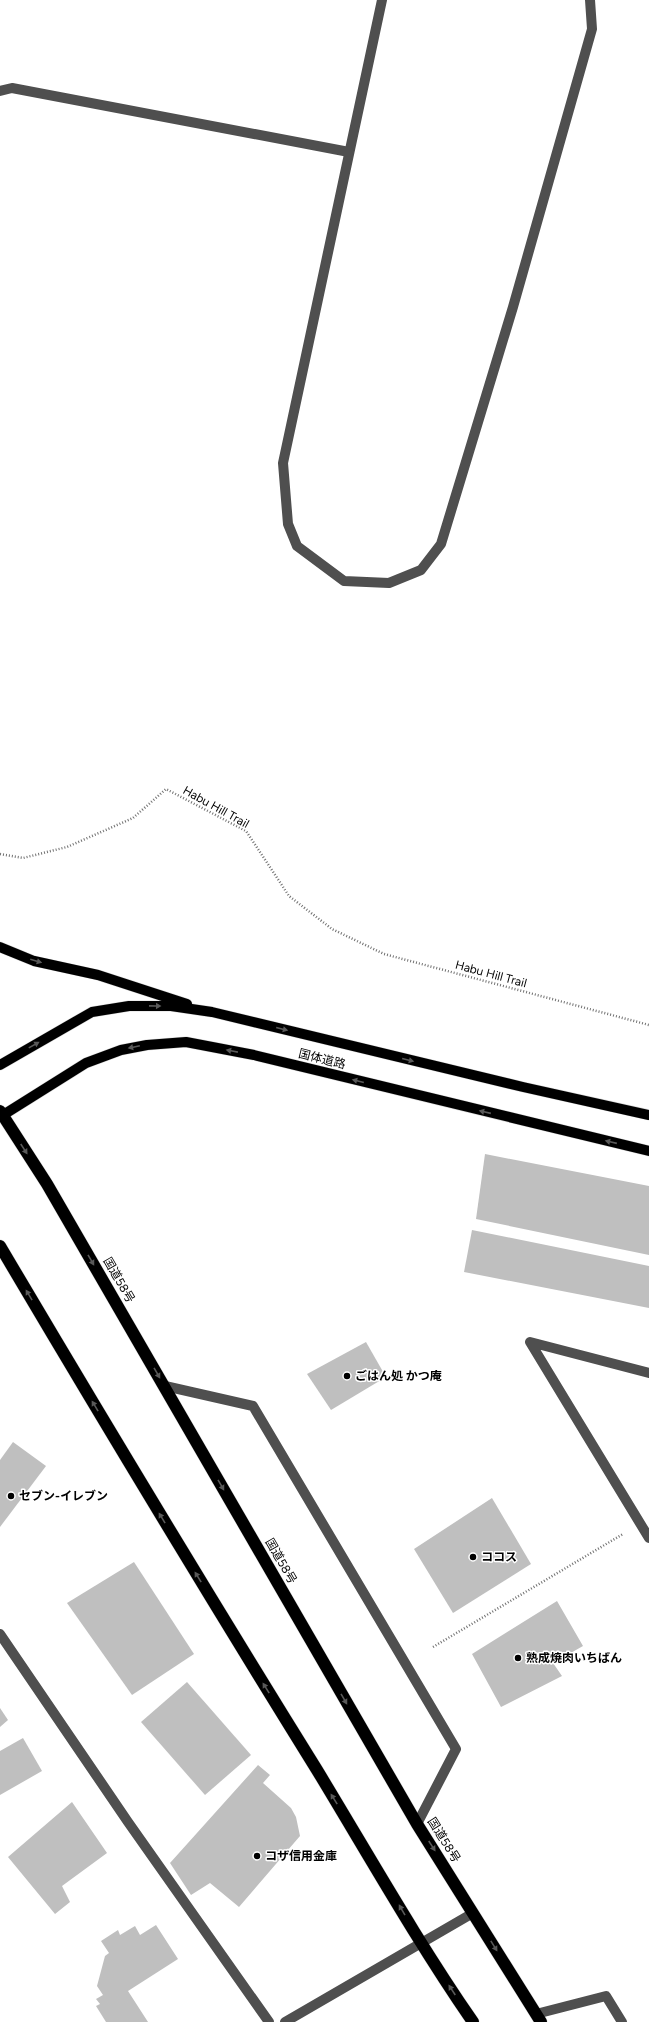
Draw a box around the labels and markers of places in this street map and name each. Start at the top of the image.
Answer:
place label: ごはん処 かつ庵 [355,1369,442,1383]
marker: ごはん処 かつ庵 [342,1371,352,1381]
place label: セブン-イレブン [19,1489,108,1503]
marker: セブン-イレブン [6,1491,16,1501]
place label: ココス [481,1550,517,1564]
marker: ココス [468,1552,478,1562]
place label: 熟成焼肉いちばん [526,1651,622,1665]
marker: 熟成焼肉いちばん [513,1653,523,1663]
place label: コザ信用金庫 [265,1849,337,1863]
marker: コザ信用金庫 [252,1851,262,1861]

